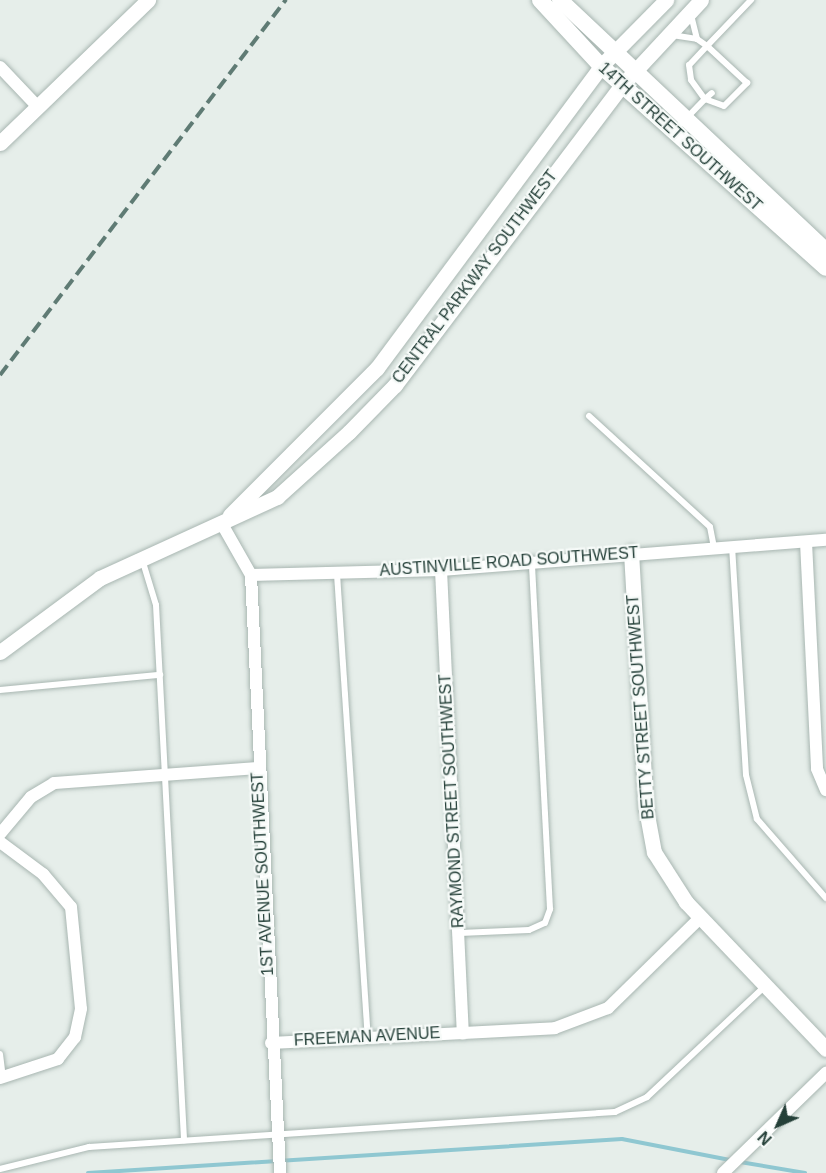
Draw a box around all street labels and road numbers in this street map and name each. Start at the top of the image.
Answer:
street label: 14TH STREET SOUTHWEST [594,58,766,216]
street label: CENTRAL PARKWAY SOUTHWEST [388,166,562,388]
street label: AUSTINVILLE ROAD SOUTHWEST [379,543,639,581]
street label: BETTY STREET SOUTHWEST [624,594,658,820]
street label: RAYMOND STREET SOUTHWEST [436,673,468,929]
street label: 1ST AVENUE SOUTHWEST [248,771,278,977]
street label: FREEMAN AVENUE [293,1024,441,1050]

